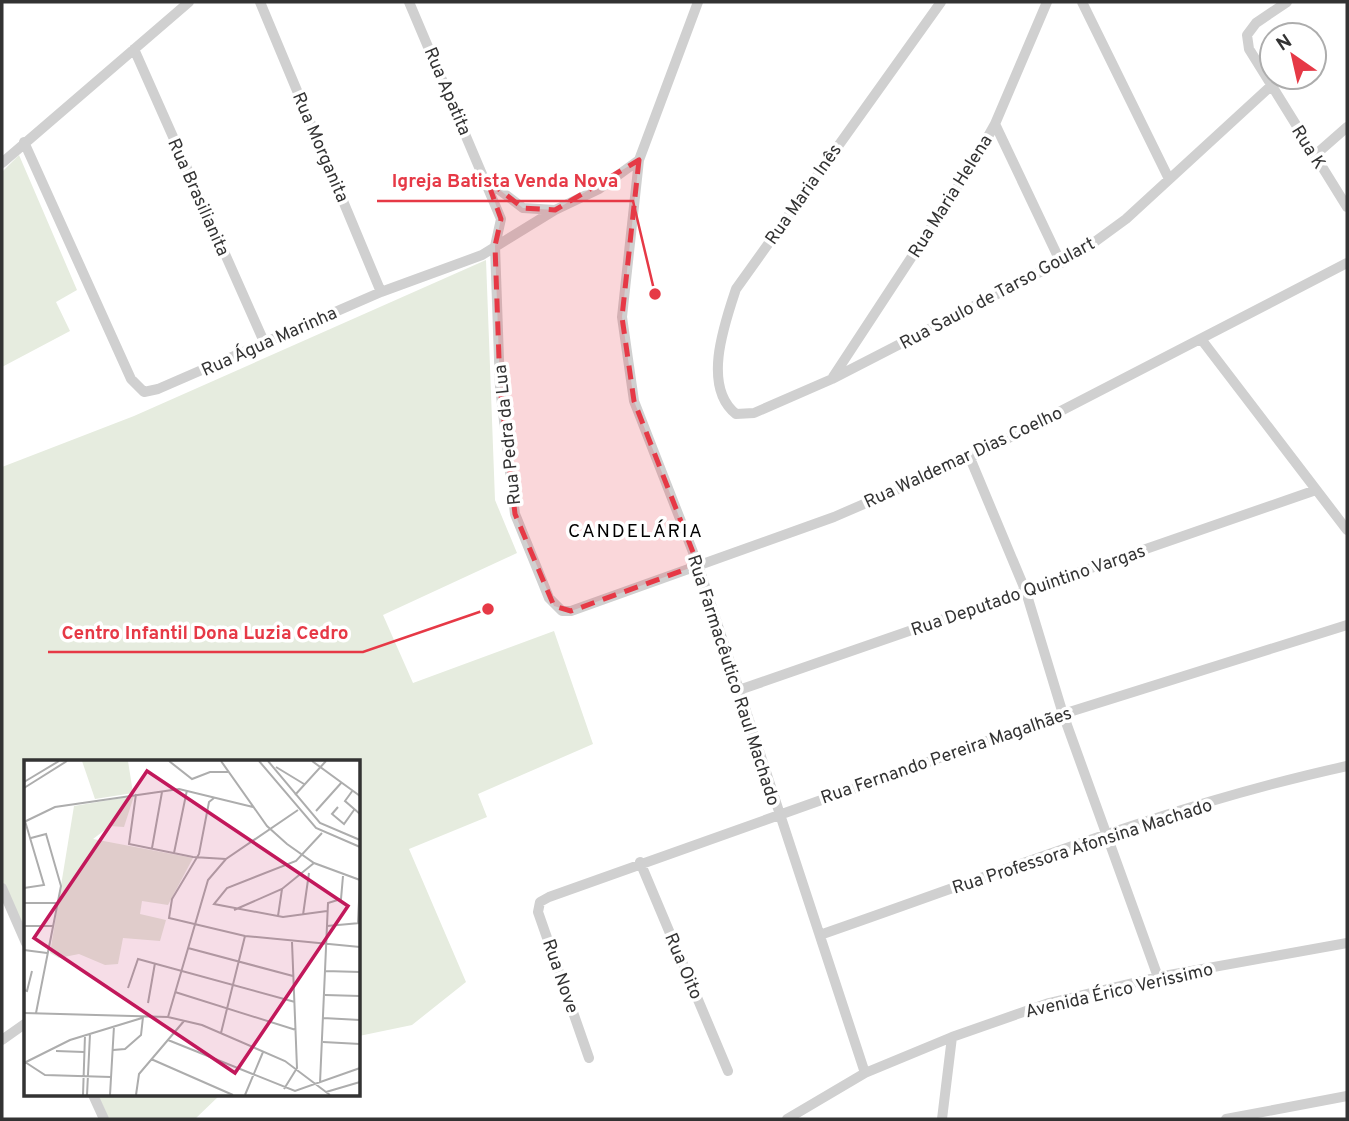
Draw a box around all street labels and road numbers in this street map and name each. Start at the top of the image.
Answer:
street label: Rua Apatita [418,44,476,139]
street label: Rua Morganita [286,89,353,206]
street label: Rua K [1285,122,1330,174]
street label: Rua Maria Helena [904,131,998,263]
street label: Rua Brasilianita [161,135,234,260]
street label: Rua Maria Inês [761,140,848,250]
street label: Rua Saulo de Tarso Goulart [896,233,1099,356]
street label: Rua Água Marinha [197,300,341,383]
street label: Rua Pedra da Lua [490,363,527,506]
street label: Rua Waldemar Dias Coelho [861,402,1067,514]
street label: Rua Deputado Quintino Vargas [908,540,1149,642]
street label: Rua Farmacêutico Raul Machado [681,552,784,809]
street label: Rua Fernando Pereira Magalhães [818,703,1075,810]
street label: Rua Professora Afonsina Machado [949,794,1215,900]
street label: Rua Oito [658,930,707,1003]
street label: Rua Nove [536,936,583,1017]
street label: Avenida Érico Verissimo [1023,957,1216,1024]

